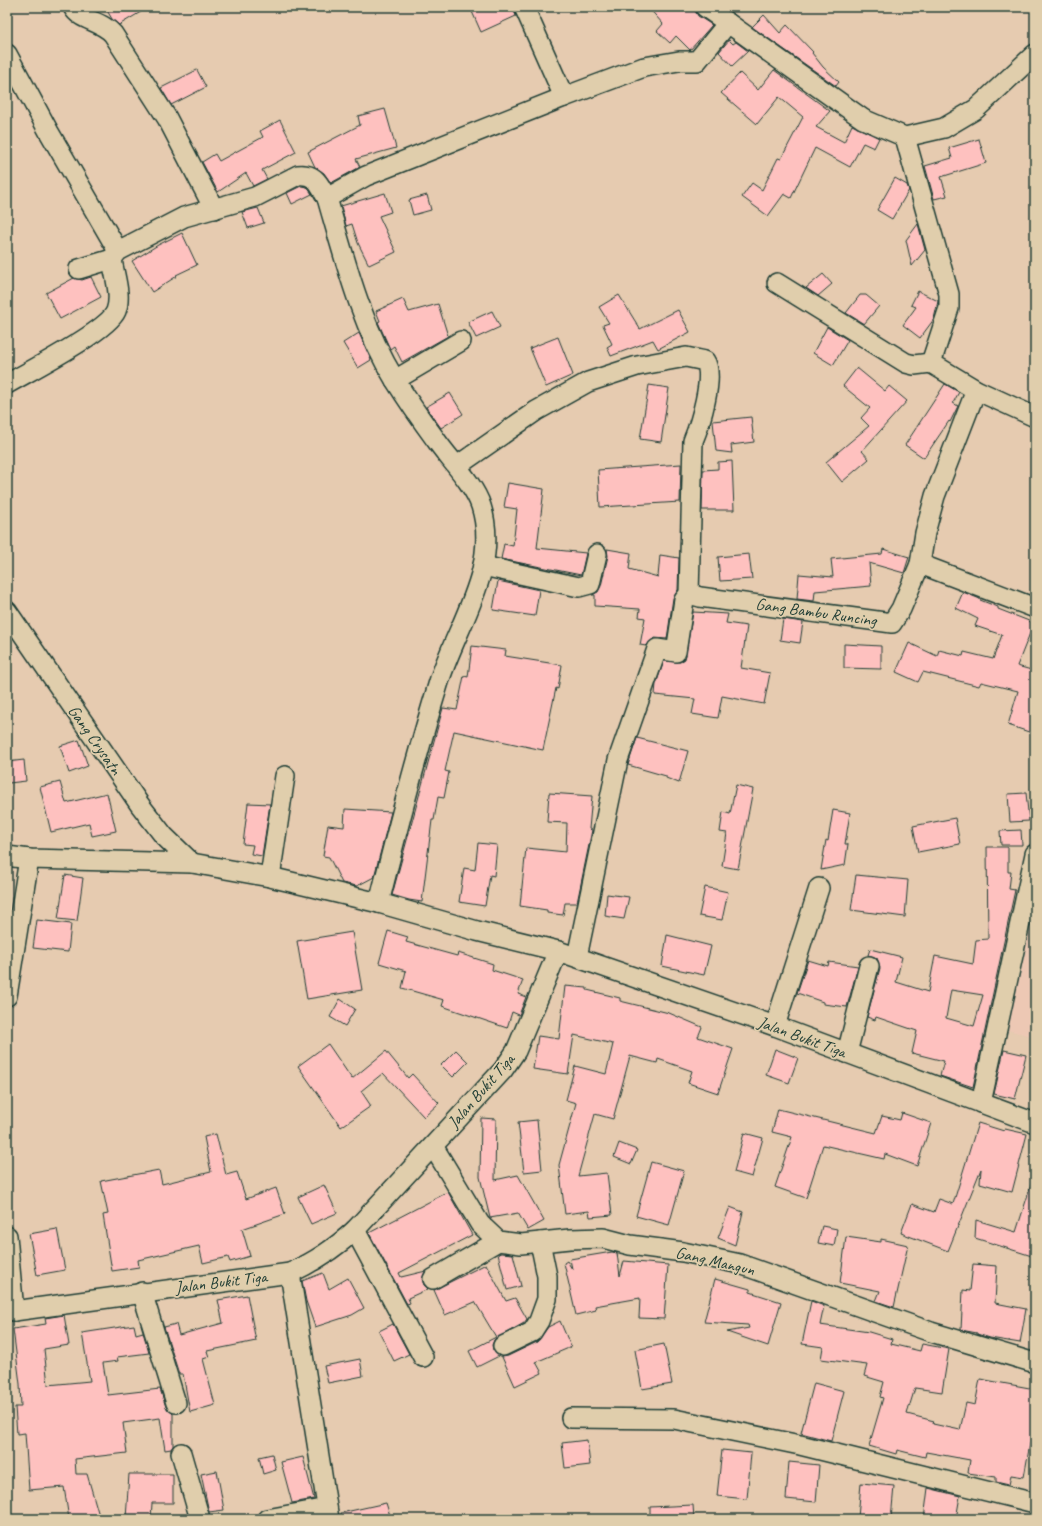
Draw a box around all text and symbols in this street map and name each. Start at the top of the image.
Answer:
street label: Gang Bambu Runcing [754,593,880,631]
street label: Gang Crysatn [63,701,127,780]
street label: Jalan Bukit Tiga [754,1011,851,1063]
street label: Jalan Bukit Tiga [442,1048,520,1133]
street label: Gang Mangun [674,1242,757,1280]
street label: Jalan Bukit Tiga [173,1266,270,1298]

